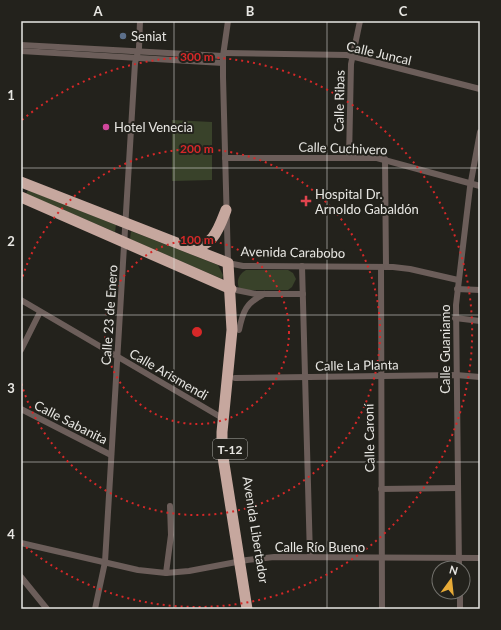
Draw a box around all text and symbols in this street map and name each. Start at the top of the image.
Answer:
text: A [92,3,103,19]
text: B [246,3,255,19]
text: C [399,3,408,19]
place label: Seniat [131,28,167,44]
marker: Seniat [118,31,128,41]
street label: Calle Juncal [345,38,413,68]
text: 300 m [180,49,214,64]
street label: Calle Ribas [330,69,348,132]
text: 1 [7,87,15,103]
place label: Hotel Venecia [114,119,193,135]
marker: Hotel Venecia [101,122,111,132]
street label: Calle Cuchivero [298,138,388,158]
text: 200 m [180,141,214,156]
place label: Hospital Dr. Arnoldo Gabaldón [315,186,419,217]
marker: Hospital Dr. Arnoldo Gabaldón [300,195,312,207]
text: 100 m [180,232,214,247]
text: 2 [7,233,15,249]
street label: Avenida Carabobo [241,243,345,261]
street label: Calle 23 de Enero [98,264,120,366]
street label: Calle Guaniamo [437,304,453,394]
centre of rings [190,325,204,339]
street label: Calle Arismendi [127,345,211,403]
street label: Calle La Planta [315,356,399,374]
text: 3 [7,380,15,396]
street label: Calle Sabanita [32,397,110,447]
street label: Calle Caroní [360,403,378,473]
road number: T-12 [213,439,247,459]
street label: Avenida Libertador [240,475,272,585]
text: 4 [7,526,15,542]
street label: Calle Río Bueno [275,539,365,555]
north arrow [431,560,471,600]
text: N [448,562,459,577]

